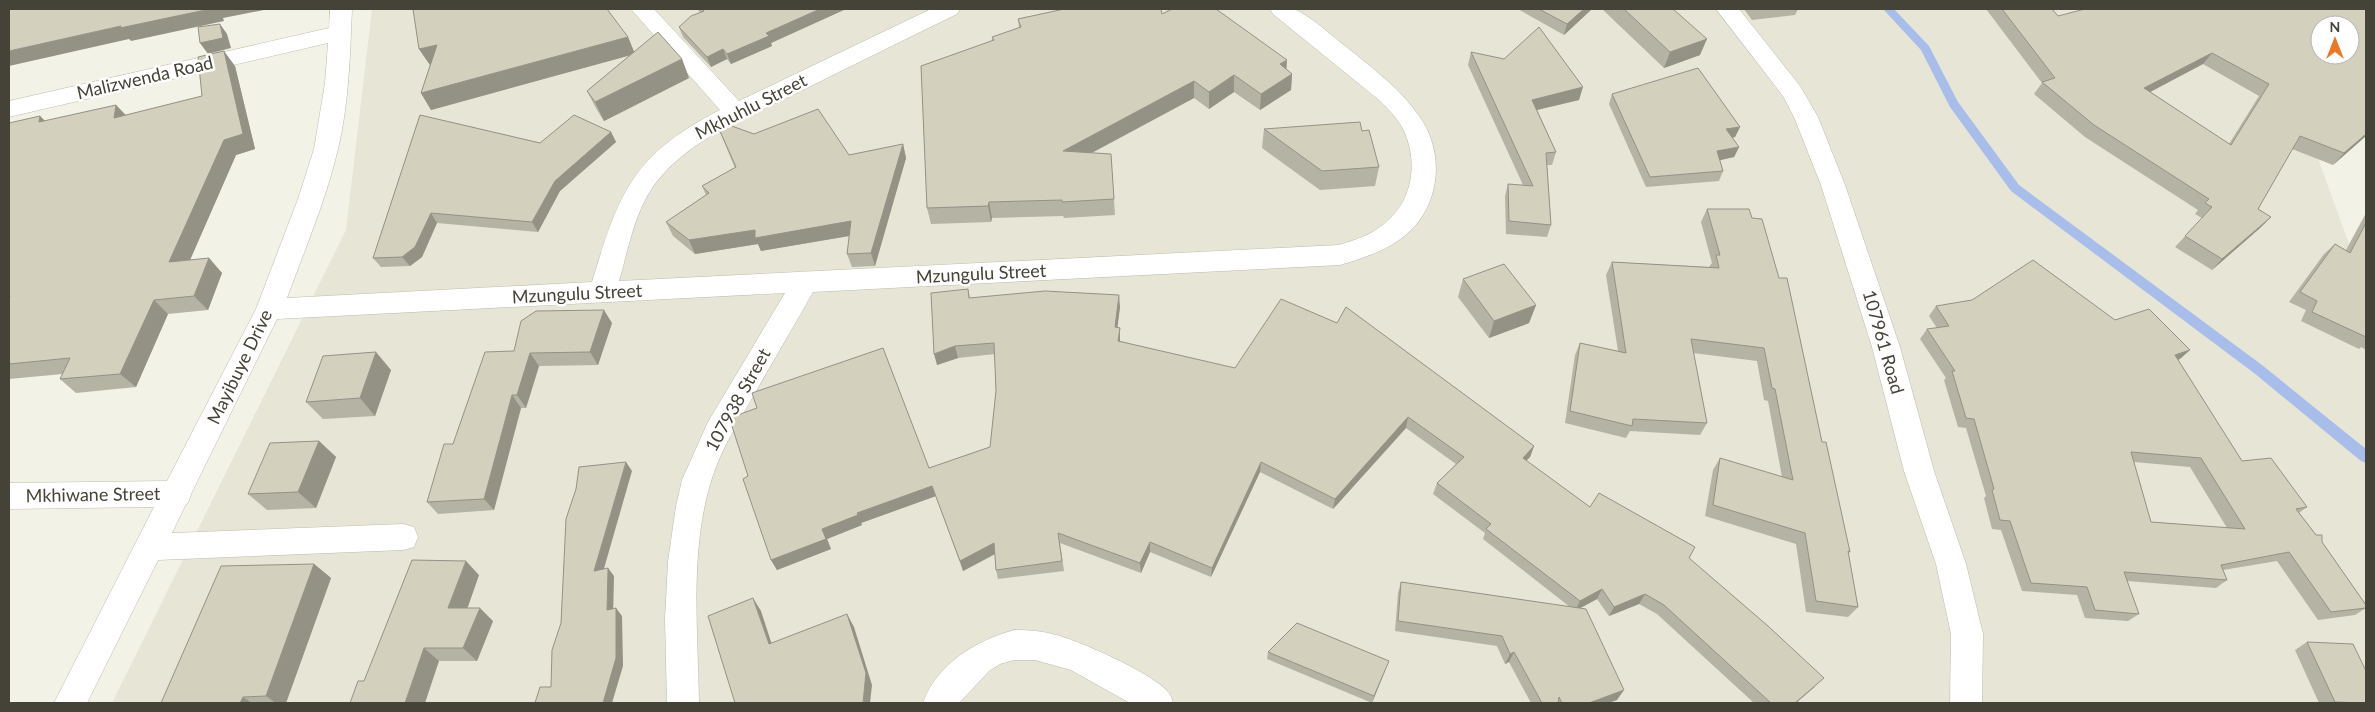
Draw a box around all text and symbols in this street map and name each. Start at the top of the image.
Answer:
north arrow [2310,15,2360,65]
text: N [2330,18,2340,35]
street label: Malizwenda Road [74,51,215,103]
street label: Mkhuhlu Street [691,68,810,144]
street label: Mzungulu Street [915,259,1047,287]
street label: Mzungulu Street [511,279,643,307]
street label: 107961 Road [1859,287,1909,396]
street label: Mayibuye Drive [202,306,276,428]
street label: 107938 Street [700,344,775,455]
street label: Mkhiwane Street [25,482,161,506]

